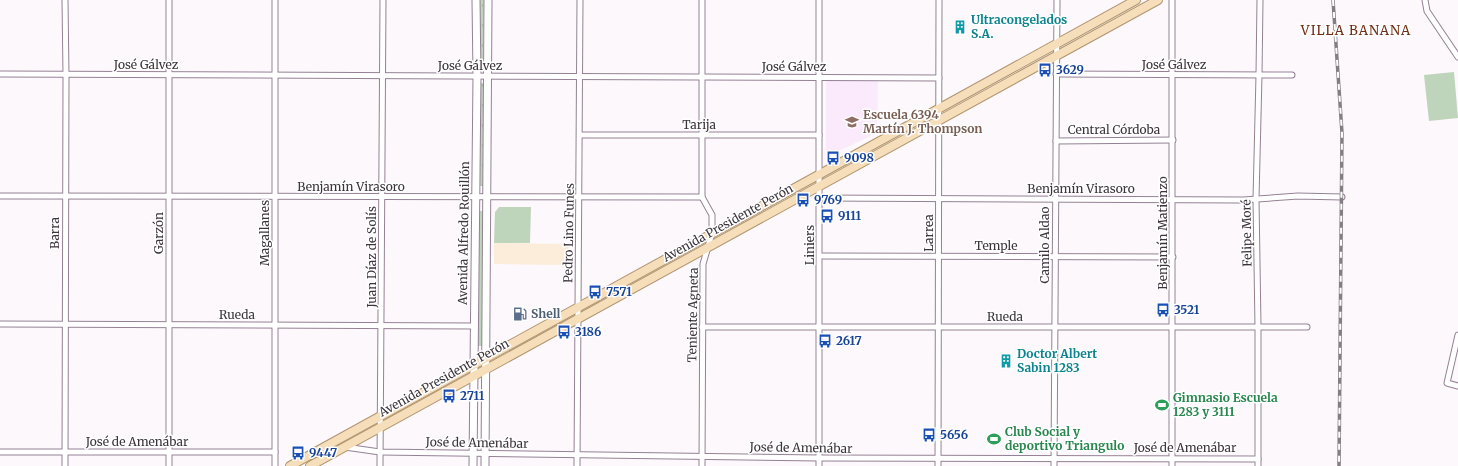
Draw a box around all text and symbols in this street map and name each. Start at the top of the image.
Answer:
place label: Ultracongelados S.A. [971,12,1067,41]
building icon: Ultracongelados S.A. [952,19,968,35]
district label: VILLA BANANA [1300,22,1411,39]
street label: José Gálvez [113,57,179,72]
street label: José Gálvez [1141,57,1207,72]
street label: José Gálvez [437,58,503,73]
street label: José Gálvez [761,59,827,74]
bus stop icon: 3629 [1037,62,1053,78]
place label: 3629 [1056,62,1084,77]
place label: Escuela 6394 Martín J. Thompson [863,107,982,136]
school or university icon: Escuela 6394 Martín J. Thompson [844,114,860,130]
street label: Tarija [682,117,716,132]
street label: Central Córdoba [1068,122,1161,137]
bus stop icon: 9098 [825,150,841,166]
place label: 9098 [844,150,874,165]
street label: Avenida Alfredo Rouillón [455,161,472,306]
street label: Benjamín Matienzo [1155,176,1170,290]
street label: Benjamín Virasoro [297,179,405,194]
street label: Avenida Presidente Perón [659,180,796,265]
street label: Benjamín Virasoro [1027,181,1135,196]
street label: Pedro Lino Funes [560,183,577,283]
bus stop icon: 9769 [795,192,811,208]
place label: 9769 [814,192,842,207]
street label: Felipe Moré [1238,199,1255,267]
street label: Magallanes [257,200,272,266]
street label: Juan Díaz de Solís [364,206,379,309]
street label: Camilo Aldao [1037,207,1052,283]
bus stop icon: 9111 [819,208,835,224]
place label: 9111 [838,208,861,223]
street label: Garzón [151,212,166,254]
street label: Larrea [921,214,936,252]
street label: Barra [47,216,62,249]
street label: Liniers [802,225,817,265]
street label: Temple [974,238,1018,253]
street label: Teniente Agneta [684,267,701,363]
bus stop icon: 7571 [587,284,603,300]
place label: 7571 [606,284,632,299]
bus stop icon: 3521 [1155,302,1171,318]
place label: 3521 [1174,302,1200,317]
fuel station icon: Shell [512,306,528,322]
place label: Shell [531,306,561,321]
street label: Rueda [219,307,255,322]
street label: Rueda [987,309,1023,324]
bus stop icon: 3186 [556,324,572,340]
place label: 3186 [575,324,601,339]
bus stop icon: 2617 [817,333,833,349]
place label: 2617 [836,333,862,348]
street label: Avenida Presidente Perón [375,335,512,420]
place label: Doctor Albert Sabin 1283 [1017,346,1097,375]
building icon: Doctor Albert Sabin 1283 [998,353,1014,369]
bus stop icon: 2711 [441,388,457,404]
place label: 2711 [460,388,485,403]
place label: Gimnasio Escuela 1283 y 3111 [1173,390,1278,419]
sports icon: Gimnasio Escuela 1283 y 3111 [1154,397,1170,413]
place label: Club Social y deportivo Triangulo [1005,424,1124,453]
bus stop icon: 5656 [921,427,937,443]
place label: 5656 [940,427,968,442]
sports icon: Club Social y deportivo Triangulo [986,431,1002,447]
street label: José de Amenábar [85,434,189,449]
street label: José de Amenábar [425,434,529,451]
street label: José de Amenábar [749,439,853,456]
street label: José de Amenábar [1133,440,1237,455]
bus stop icon: 9447 [290,445,306,461]
place label: 9447 [309,445,337,460]

